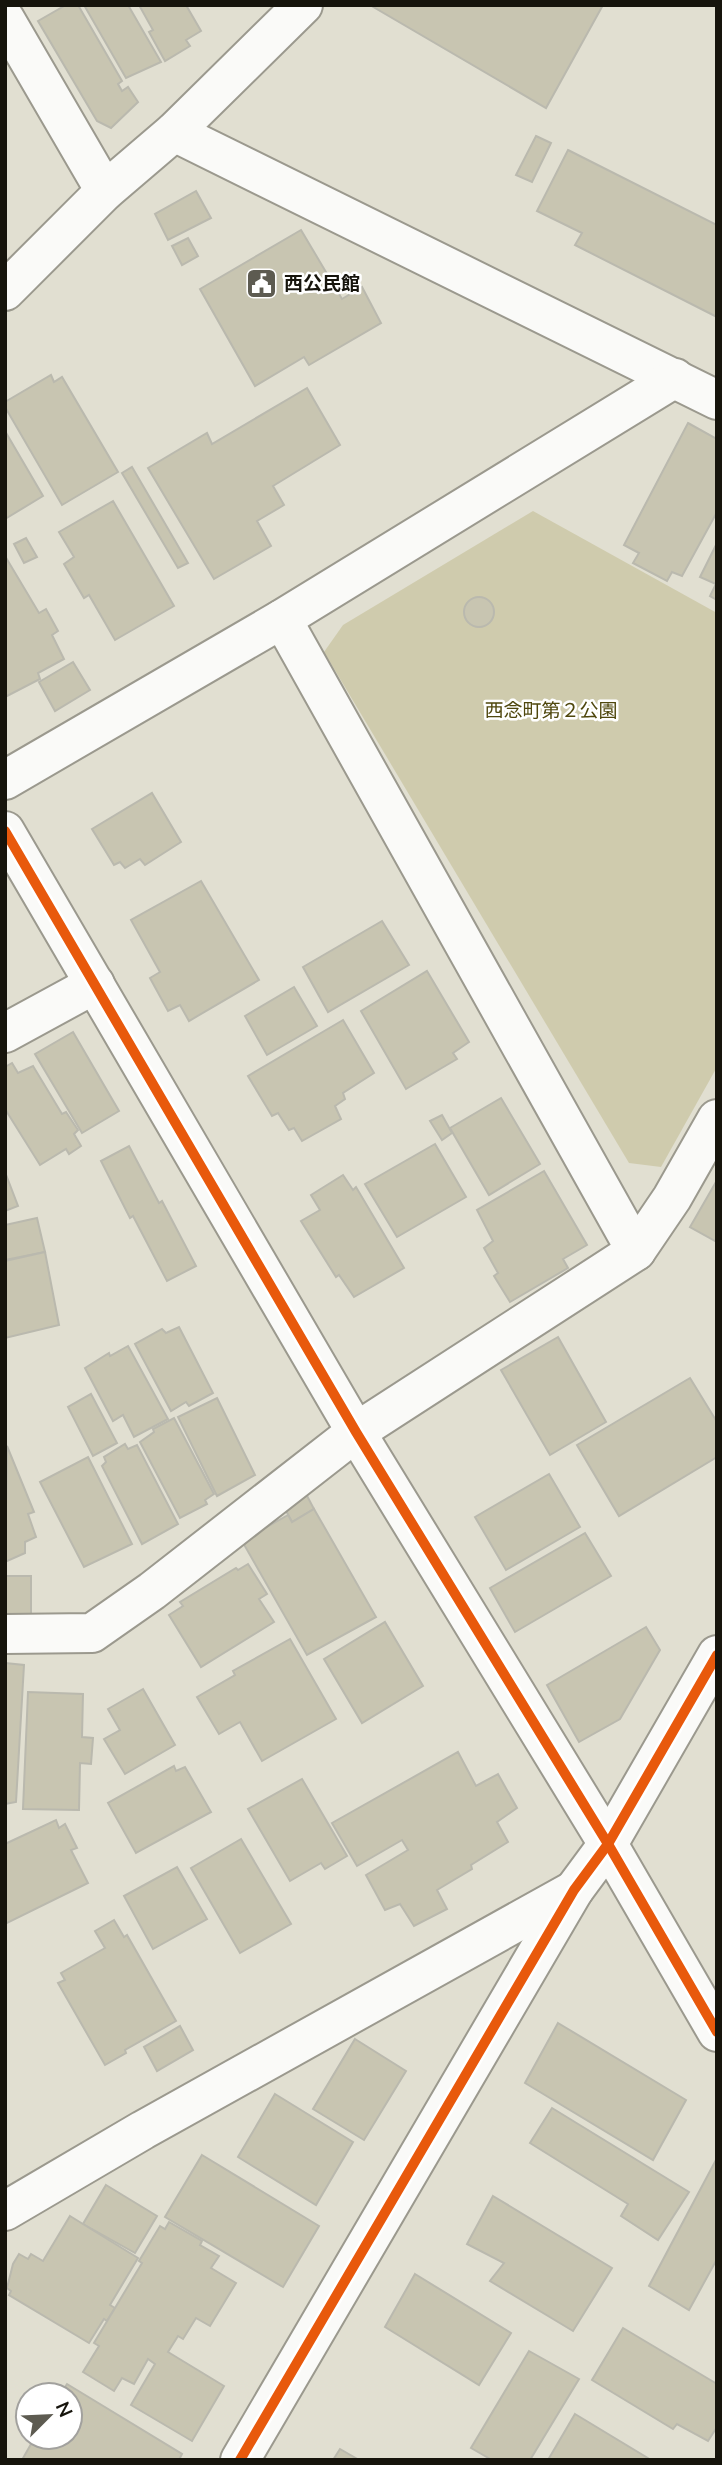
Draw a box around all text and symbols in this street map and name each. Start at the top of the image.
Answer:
public building icon: 西公民館 [244,266,278,300]
place label: 西公民館 [284,271,360,295]
park label: 西念町第２公園 [484,698,618,722]
north arrow [14,2381,84,2451]
text: N [51,2398,78,2421]

